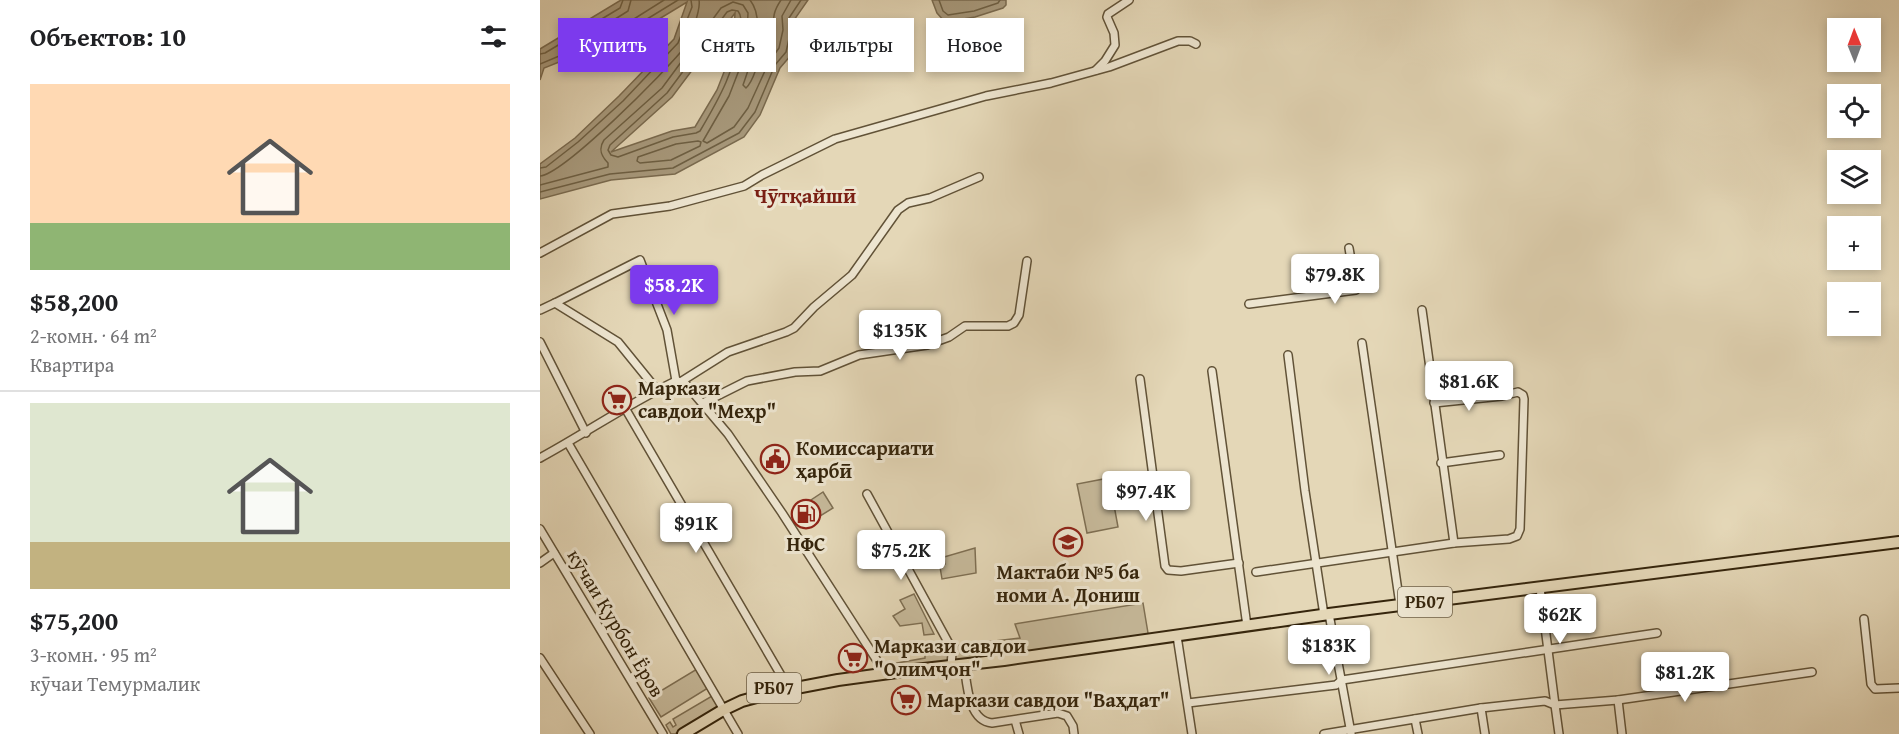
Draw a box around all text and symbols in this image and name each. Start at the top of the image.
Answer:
text: Объектов: 10 [30,17,186,56]
chip: Купить [558,18,668,72]
chip: Снять [680,18,776,72]
chip: Фильтры [788,18,914,72]
chip: Новое [926,18,1024,72]
north arrow [1827,18,1881,72]
map controls [1827,18,1881,336]
icon: filters [477,20,510,53]
button: locate [1827,84,1881,138]
icon: home [216,123,324,231]
button: layers [1827,150,1881,204]
district label: Чӯтқайшӣ [754,180,856,211]
button: + [1827,216,1881,270]
pin: $79.8K [1286,254,1384,305]
text: $79.8K [1305,259,1365,288]
pin: $58.2K [625,265,723,316]
text: $58.2K [644,270,704,299]
text: $58,200 [30,282,118,321]
button: − [1827,282,1881,336]
pin: $135K [858,310,942,361]
text: $135K [873,315,927,344]
text: 2-комн. · 64 m² [30,321,157,350]
text: Квартира [30,350,114,379]
pin: $81.6K [1420,361,1518,412]
text: $81.6K [1439,366,1499,395]
place label: Маркази савдои "Меҳр" [638,373,776,425]
supermarket icon: Маркази савдои "Меҳр" [601,384,633,416]
place label: Комиссариати ҳарбӣ [796,433,934,485]
icon: home [216,442,324,550]
public building icon: Комиссариати ҳарбӣ [759,443,791,475]
pin: $97.4K [1097,471,1195,522]
text: $97.4K [1116,476,1176,505]
fuel station icon: НФС [790,498,822,530]
pin: $91K [660,503,732,554]
text: $91K [674,508,718,537]
school or university icon: Мактаби №5 ба номи А. Дониш [1052,526,1084,558]
place label: НФС [787,529,825,558]
pin: $75.2K [852,530,950,581]
text: $75.2K [871,535,931,564]
street label: кӯчаи Қурбон Ёров [561,543,672,702]
place label: Мактаби №5 ба номи А. Дониш [996,557,1140,609]
road number: РБ07 [1398,587,1452,617]
pin: $62K [1524,594,1596,645]
text: $62K [1538,599,1582,628]
text: $75,200 [30,601,118,640]
pin: $183K [1287,625,1371,676]
text: $183K [1302,630,1356,659]
place label: Маркази савдои "Олимҷон" [874,631,1027,683]
text: 3-комн. · 95 m² [30,640,157,669]
supermarket icon: Маркази савдои "Олимҷон" [837,642,869,674]
pin: $81.2K [1636,652,1734,703]
text: $81.2K [1655,657,1715,686]
text: кӯчаи Темурмалик [30,669,200,698]
road number: РБ07 [747,673,801,703]
supermarket icon: Маркази савдои "Ваҳдат" [890,684,922,716]
place label: Маркази савдои "Ваҳдат" [927,685,1170,714]

